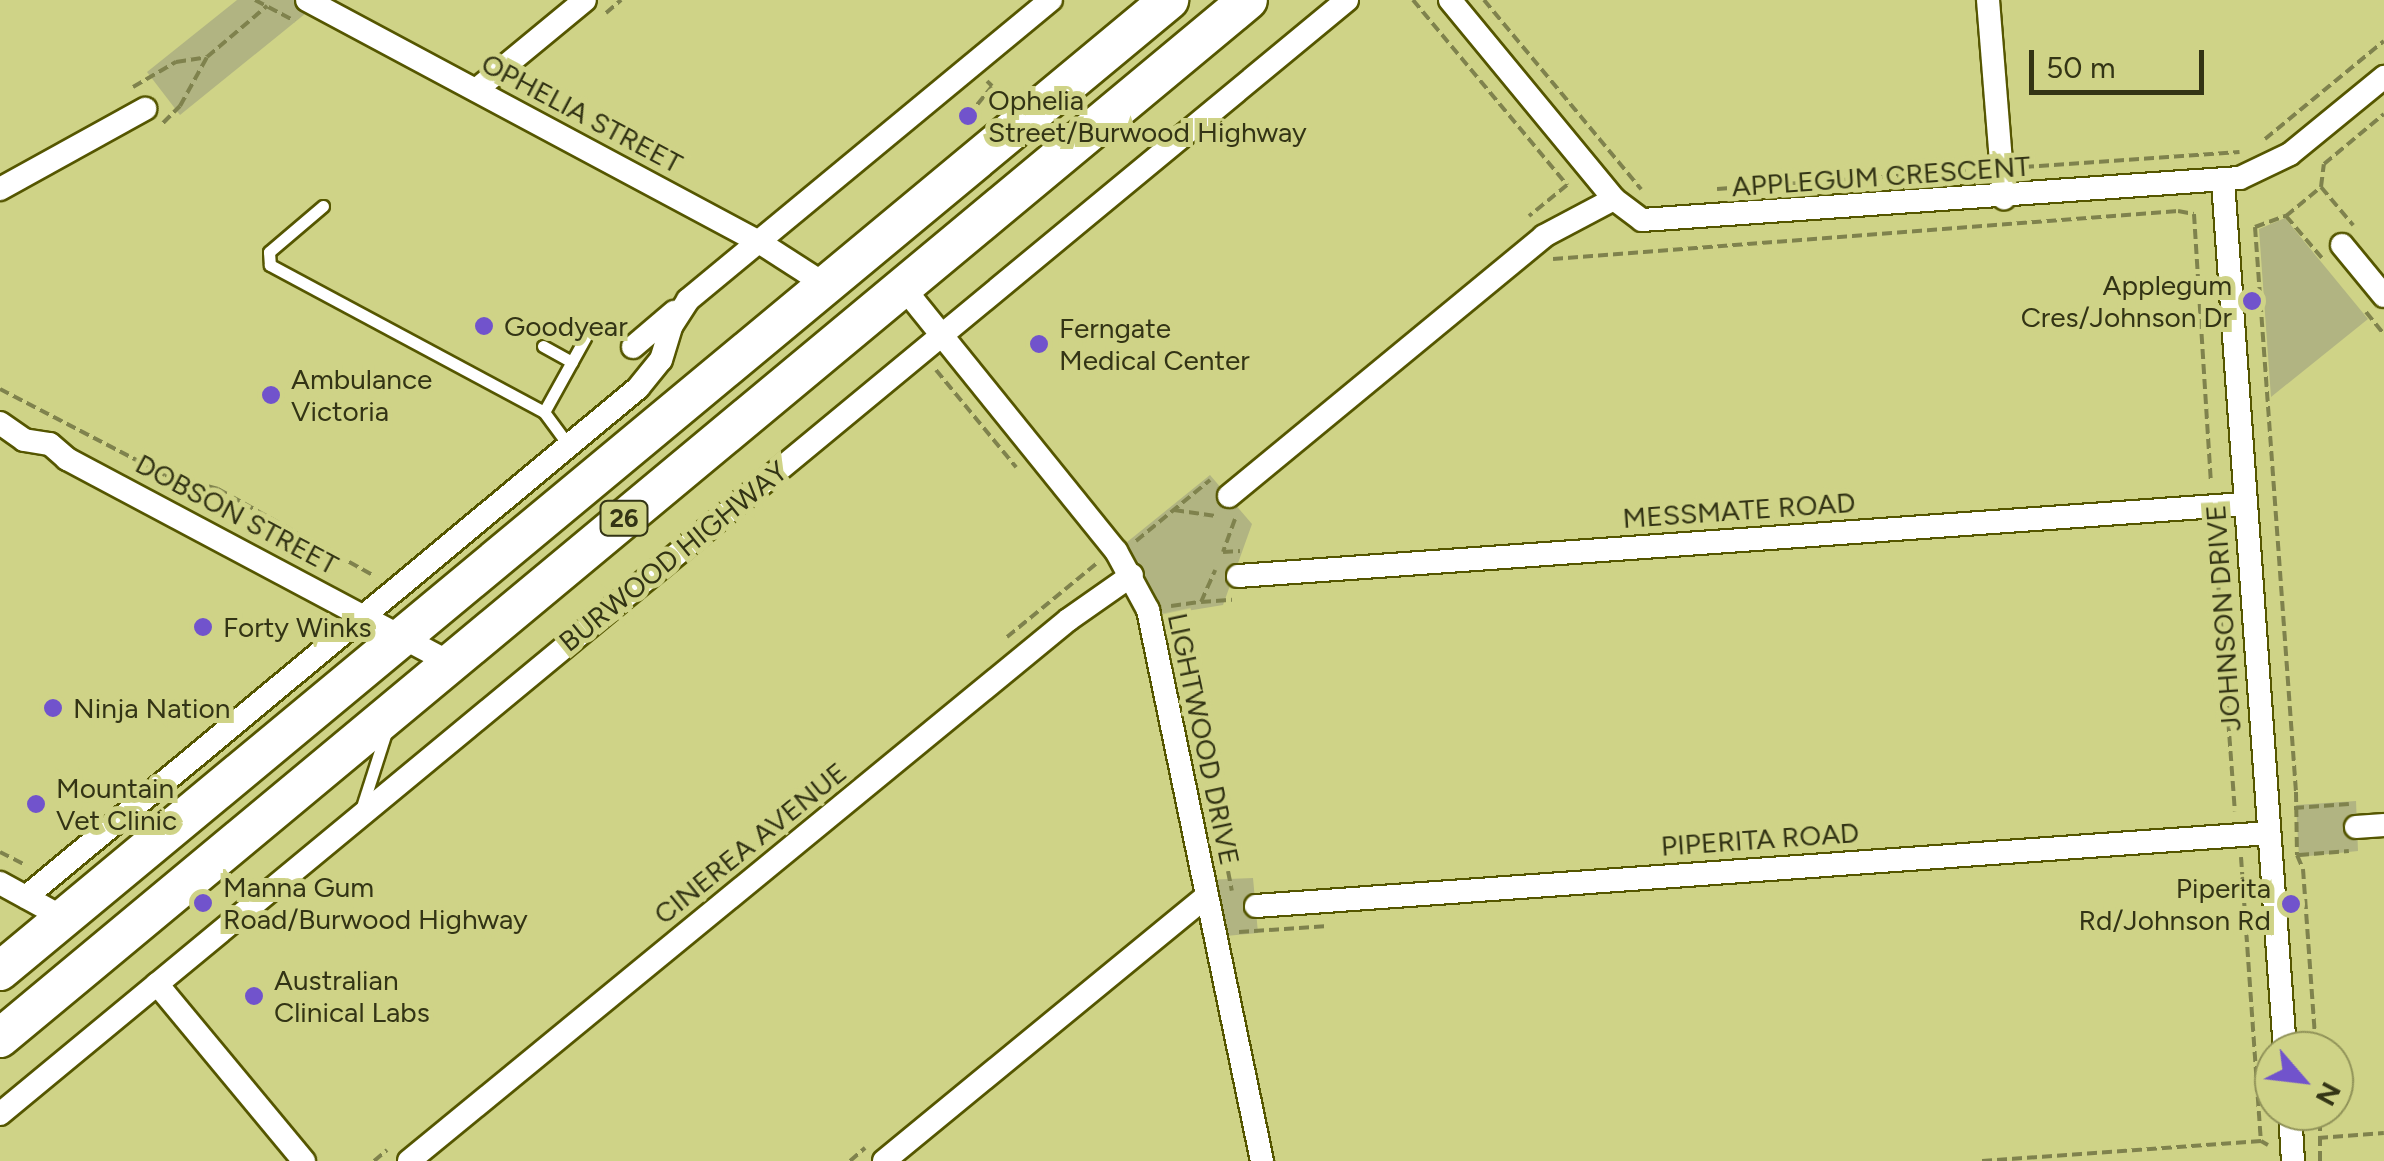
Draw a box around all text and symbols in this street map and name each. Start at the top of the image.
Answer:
scale bar [2034,30,2209,92]
street label: OPHELIA STREET [476,46,688,180]
text: 50 m [2046,49,2115,86]
place label: Ophelia Street/Burwood Highway [988,83,1307,149]
marker: Ophelia Street/Burwood Highway [957,105,979,127]
street label: APPLEGUM CRESCENT [1730,149,2032,203]
place label: Applegum Cres/Johnson Dr [2021,268,2232,334]
marker: Applegum Cres/Johnson Dr [2241,290,2263,312]
place label: Goodyear [504,309,628,343]
place label: Ferngate Medical Center [1059,311,1250,377]
marker: Goodyear [473,315,495,337]
marker: Ferngate Medical Center [1028,333,1050,355]
place label: Ambulance Victoria [291,362,432,428]
marker: Ambulance Victoria [260,384,282,406]
street label: DOBSON STREET [130,446,344,582]
street label: BURWOOD HIGHWAY [552,454,794,658]
street label: MESSMATE ROAD [1621,485,1857,535]
road number: 26 [599,498,649,538]
street label: JOHNSON DRIVE [2198,504,2248,732]
place label: Forty Winks [223,610,372,644]
street label: LIGHTWOOD DRIVE [1161,610,1247,868]
marker: Forty Winks [192,616,214,638]
place label: Ninja Nation [73,691,230,725]
marker: Ninja Nation [42,697,64,719]
street label: CINEREA AVENUE [647,755,853,931]
place label: Mountain Vet Clinic [56,771,177,837]
marker: Mountain Vet Clinic [25,793,47,815]
street label: PIPERITA ROAD [1660,815,1860,863]
place label: Manna Gum Road/Burwood Highway [223,870,528,936]
place label: Piperita Rd/Johnson Rd [2079,871,2271,937]
marker: Manna Gum Road/Burwood Highway [192,892,214,914]
marker: Piperita Rd/Johnson Rd [2280,893,2302,915]
place label: Australian Clinical Labs [274,963,430,1029]
marker: Australian Clinical Labs [243,985,265,1007]
north arrow [2254,1031,2354,1131]
text: N [2309,1077,2349,1112]

